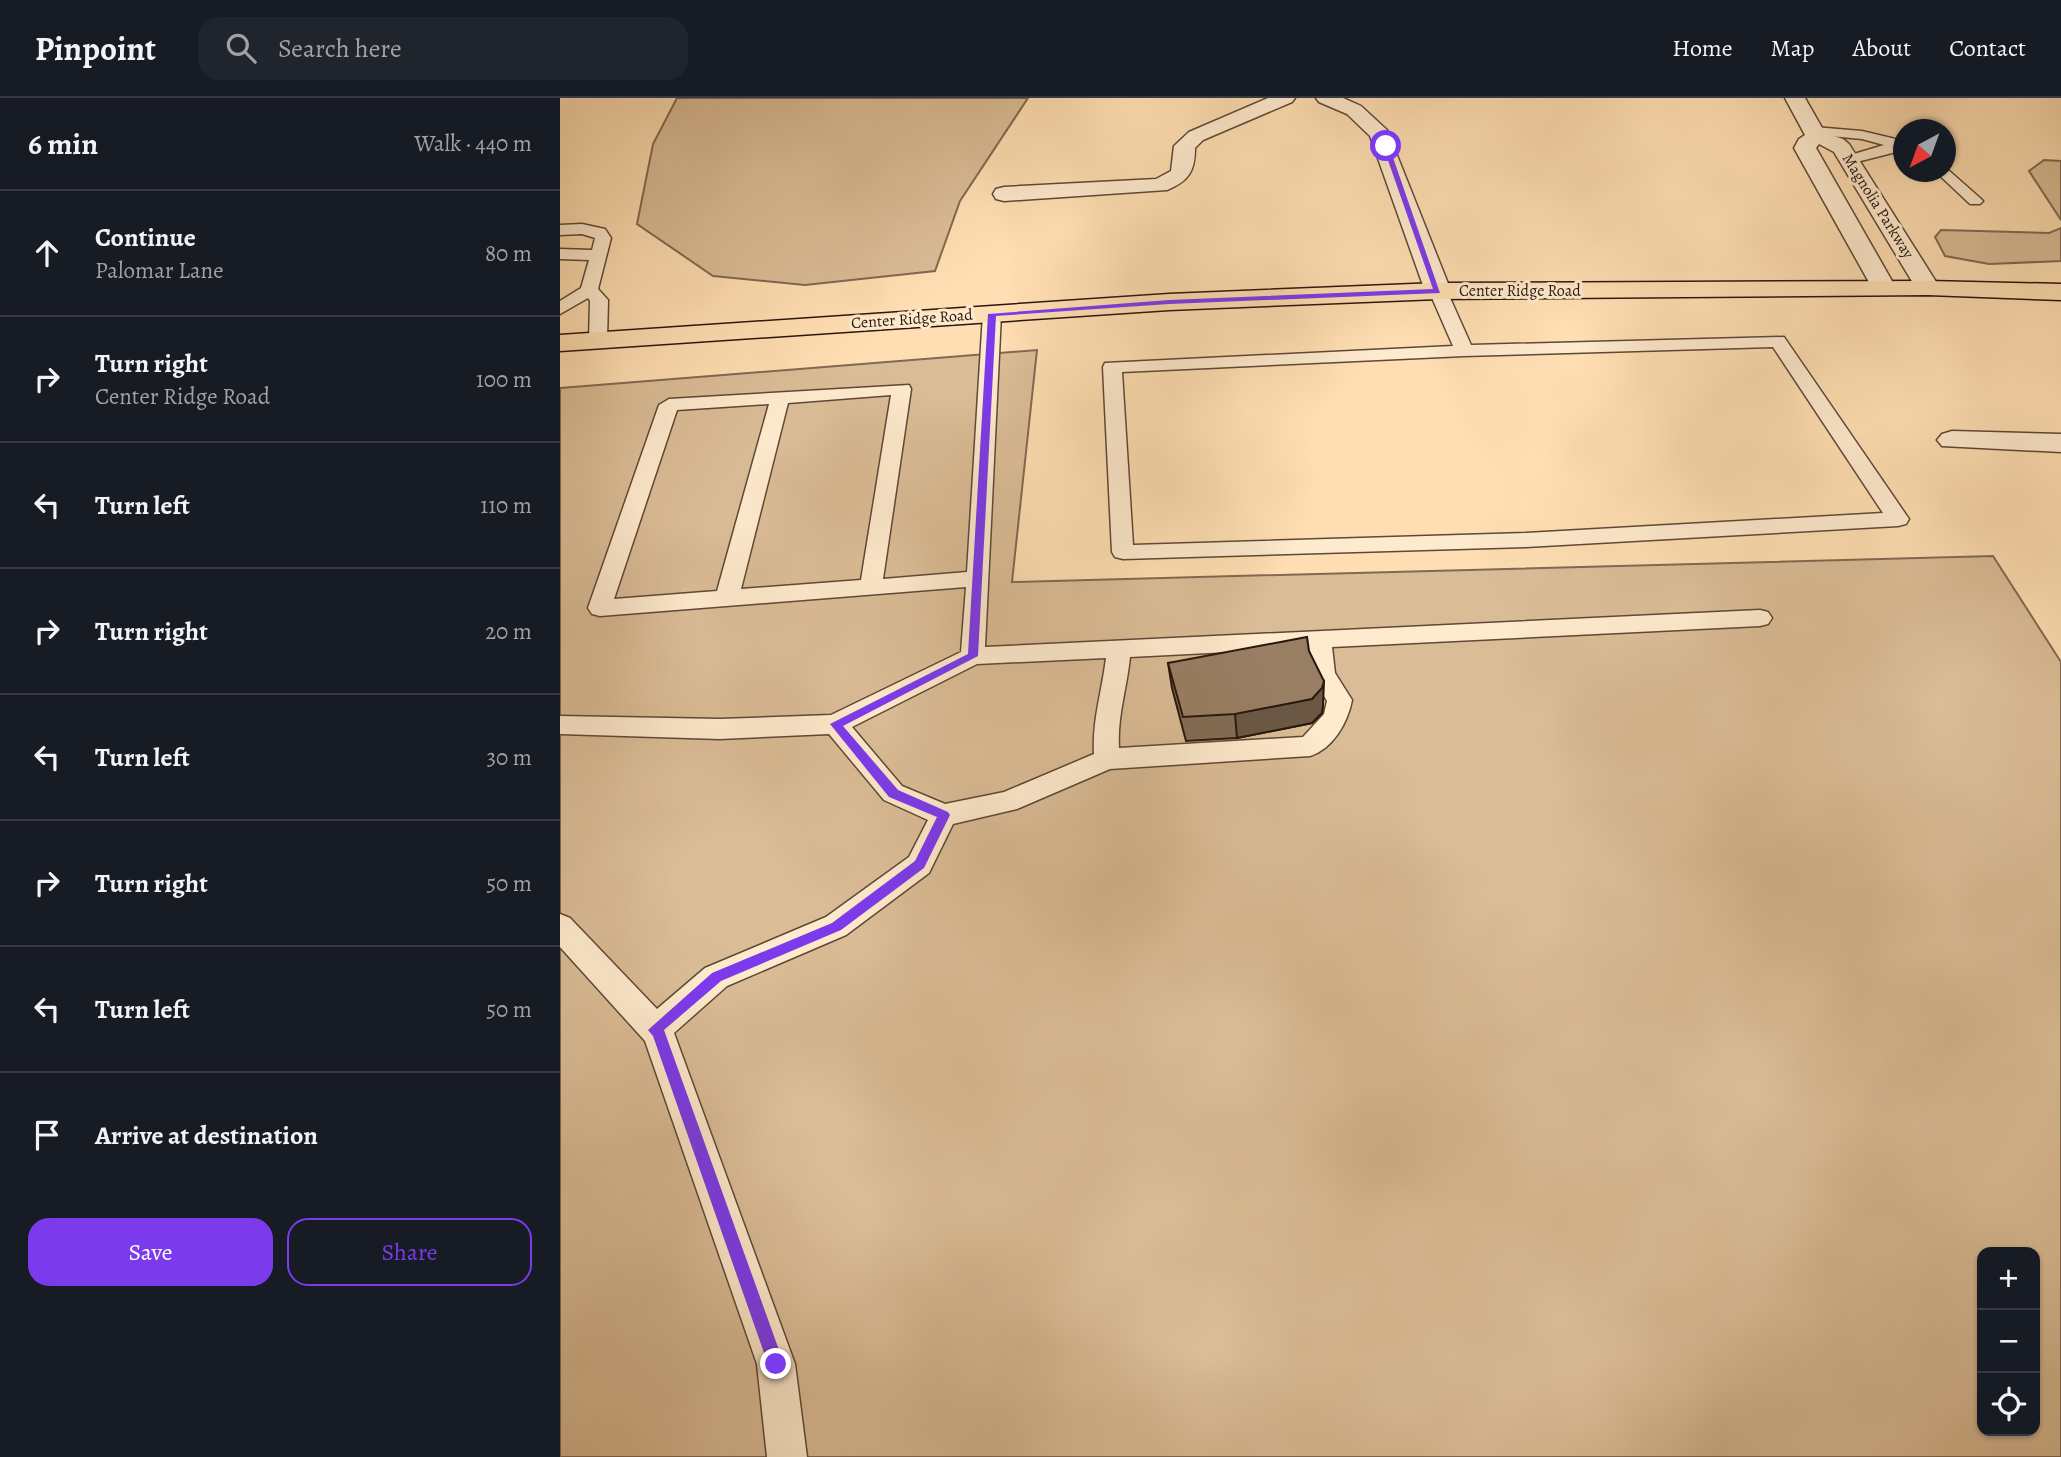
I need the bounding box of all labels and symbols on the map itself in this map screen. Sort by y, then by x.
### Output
north arrow [1893,119,1956,182]
route start [1370,130,1401,161]
street label: Magnolia Parkway [1837,149,1920,263]
street label: Center Ridge Road [1459,280,1581,302]
street label: Center Ridge Road [850,304,974,334]
route end [760,1348,791,1379]

